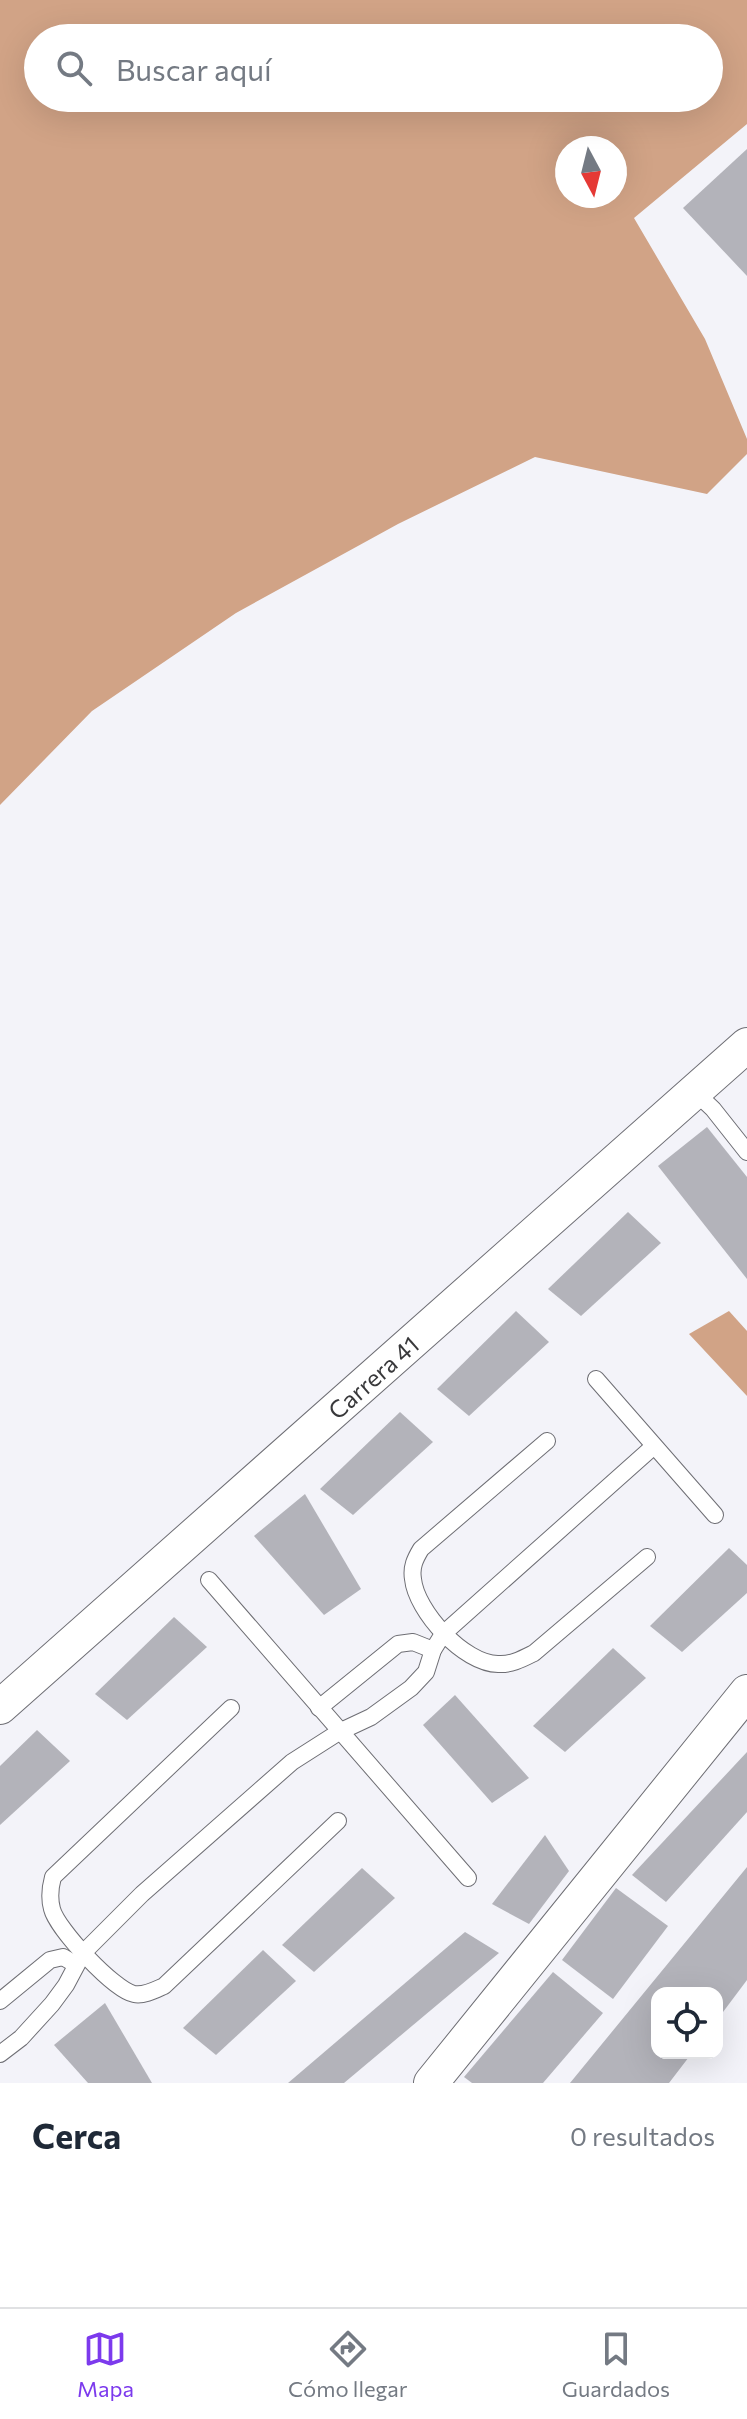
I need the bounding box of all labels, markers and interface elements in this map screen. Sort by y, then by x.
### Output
search box [24,24,723,112]
icon: search [52,46,96,90]
text: Buscar aquí [116,50,272,87]
north arrow [555,136,627,208]
street label: Carrera 41 [322,1329,424,1424]
map controls [651,1987,723,2059]
button: locate [651,1987,723,2059]
text: Cerca [32,2114,121,2156]
text: 0 resultados [570,2120,715,2151]
tab: Mapa [77,2327,134,2402]
tab: Cómo llegar [288,2327,408,2402]
tab: Guardados [562,2327,670,2402]

